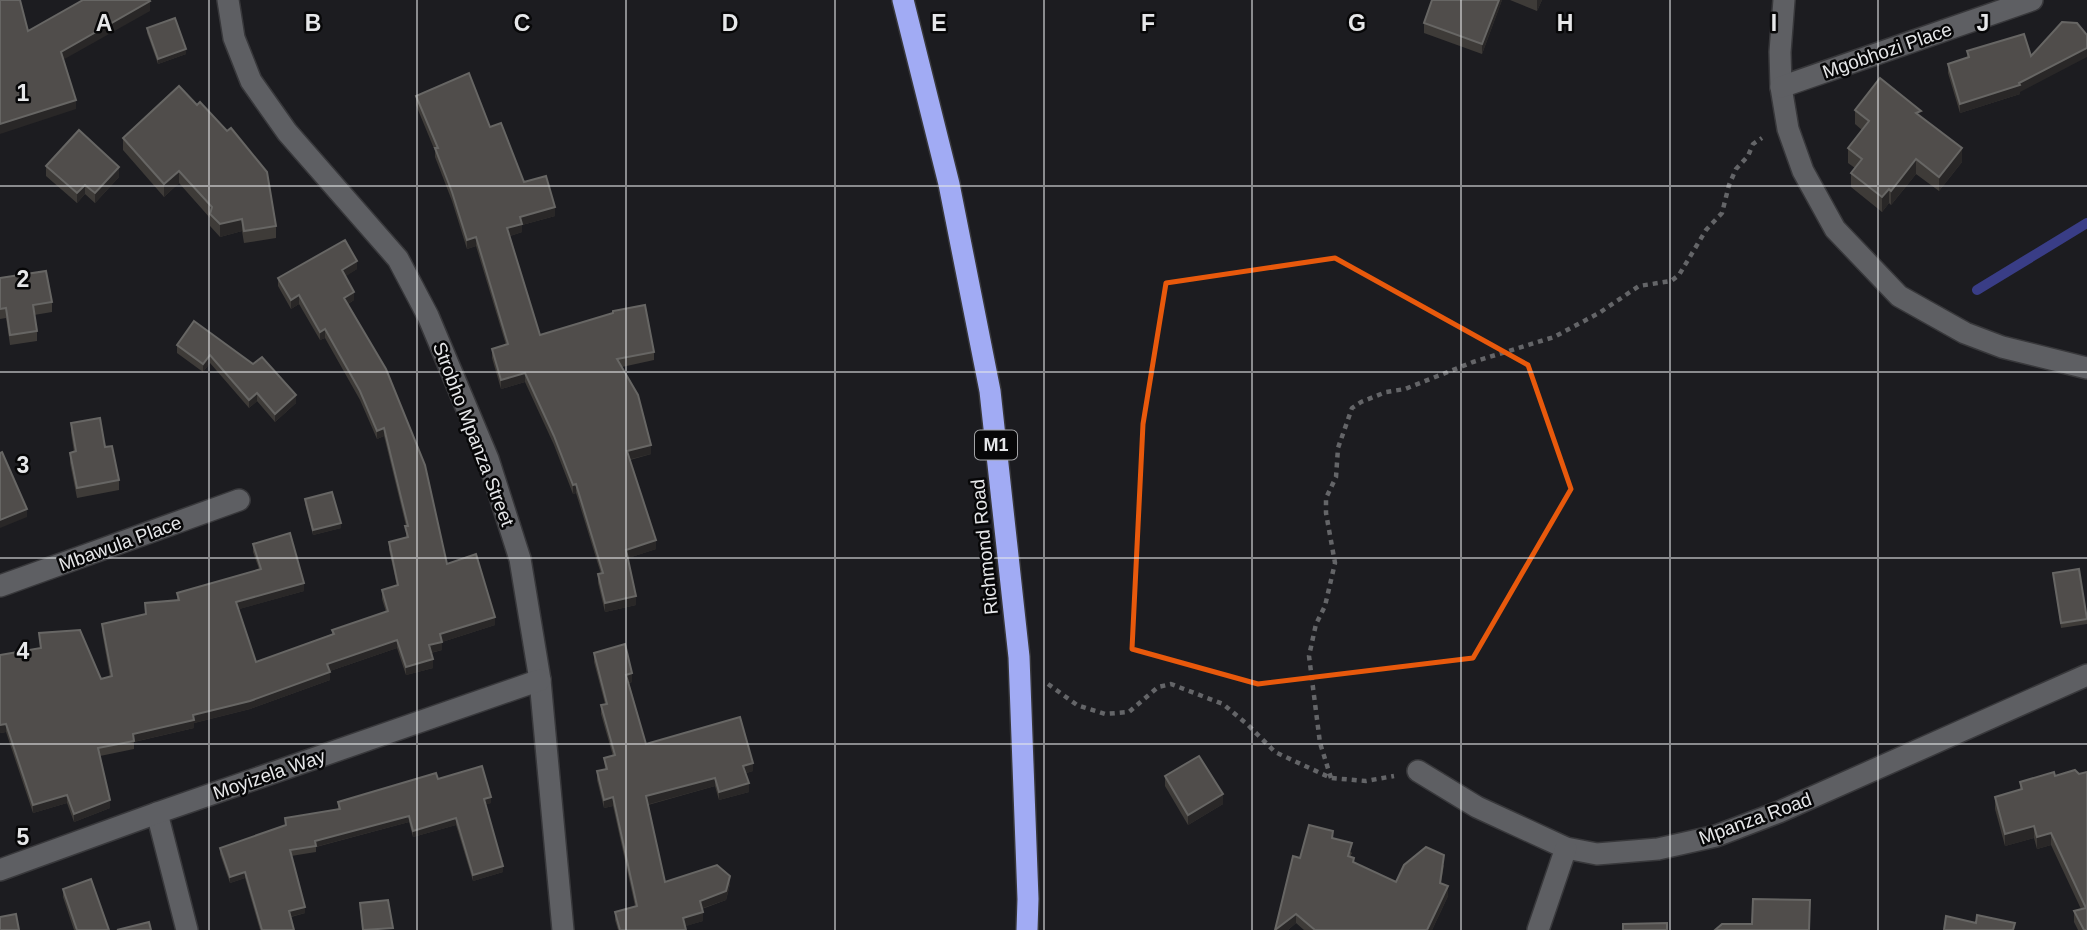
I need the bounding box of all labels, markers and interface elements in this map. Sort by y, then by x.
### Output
text: A [96,10,112,36]
text: B [305,10,321,36]
text: C [514,10,530,36]
text: D [722,10,738,36]
text: E [931,10,947,36]
text: F [1141,10,1155,36]
text: G [1348,10,1366,36]
text: H [1557,10,1573,36]
text: I [1771,10,1777,36]
text: J [1977,10,1989,36]
street label: Mgobhozi Place [1820,19,1954,82]
text: 1 [17,80,30,106]
text: 2 [17,266,29,292]
street label: Strobho Mpanza Street [429,339,519,530]
road number: M1 [975,430,1017,460]
text: 3 [17,452,29,478]
street label: Richmond Road [967,478,1002,616]
street label: Mbawula Place [56,512,184,575]
text: 4 [17,638,30,664]
street label: Moyizela Way [210,745,329,804]
street label: Mpanza Road [1696,788,1814,849]
text: 5 [17,824,30,850]

